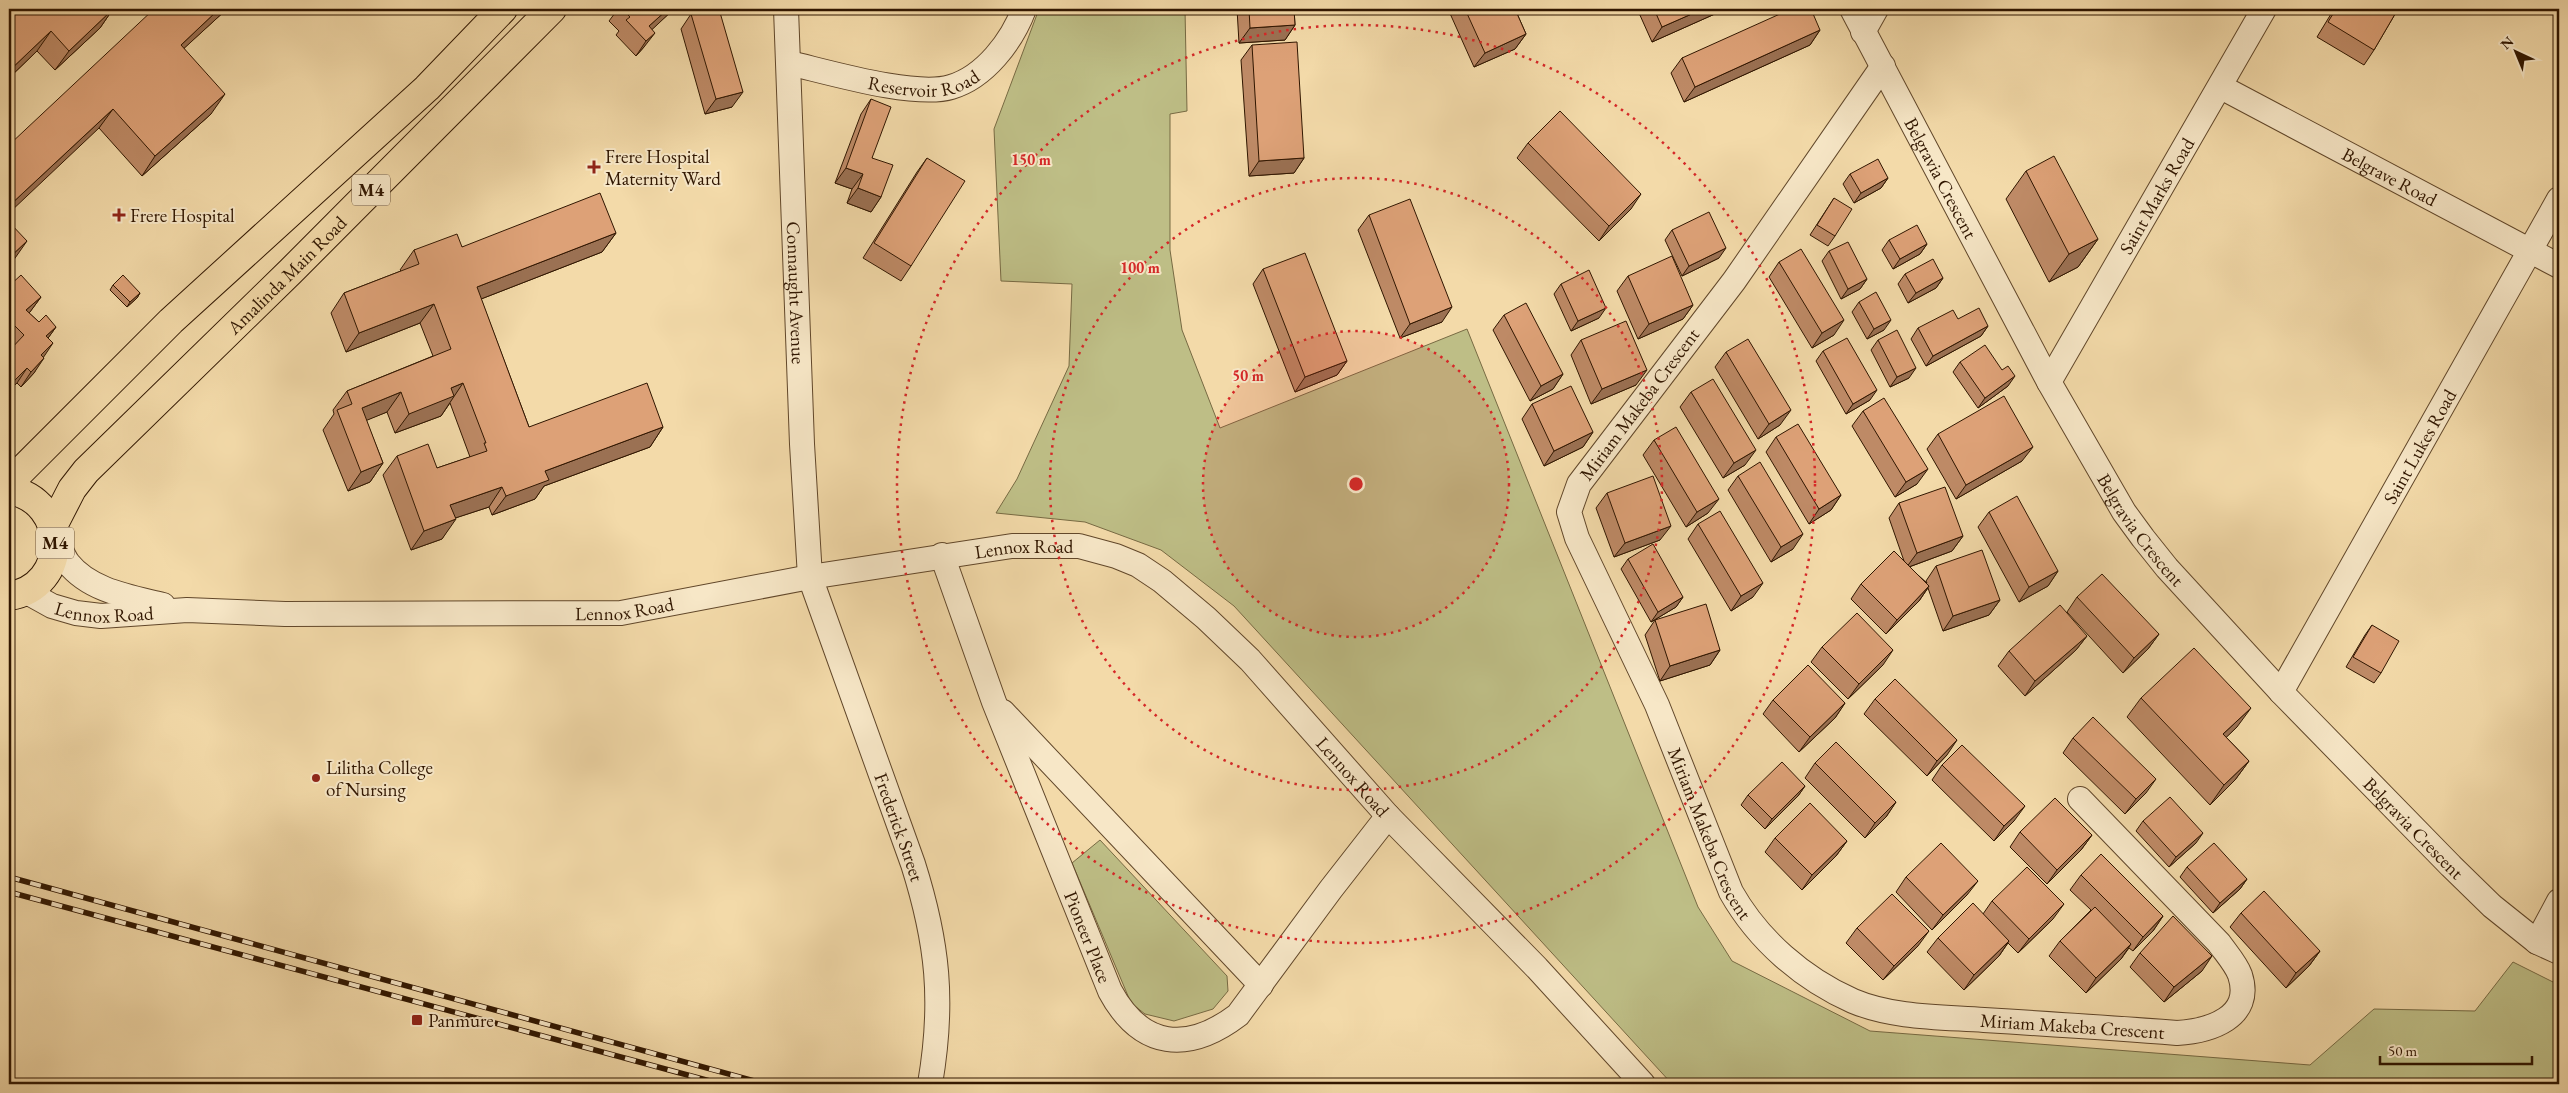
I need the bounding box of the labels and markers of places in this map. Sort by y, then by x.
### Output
place label: Frere Hospital Maternity Ward [605,144,721,191]
marker: Frere Hospital Maternity Ward [587,160,601,174]
place label: Frere Hospital [130,203,235,228]
marker: Frere Hospital [112,208,126,222]
centre of rings [1347,475,1365,493]
place label: Lilitha College of Nursing [326,755,433,802]
marker: Lilitha College of Nursing [310,772,322,784]
place label: Panmure [428,1008,494,1033]
marker: Panmure [410,1013,424,1027]

